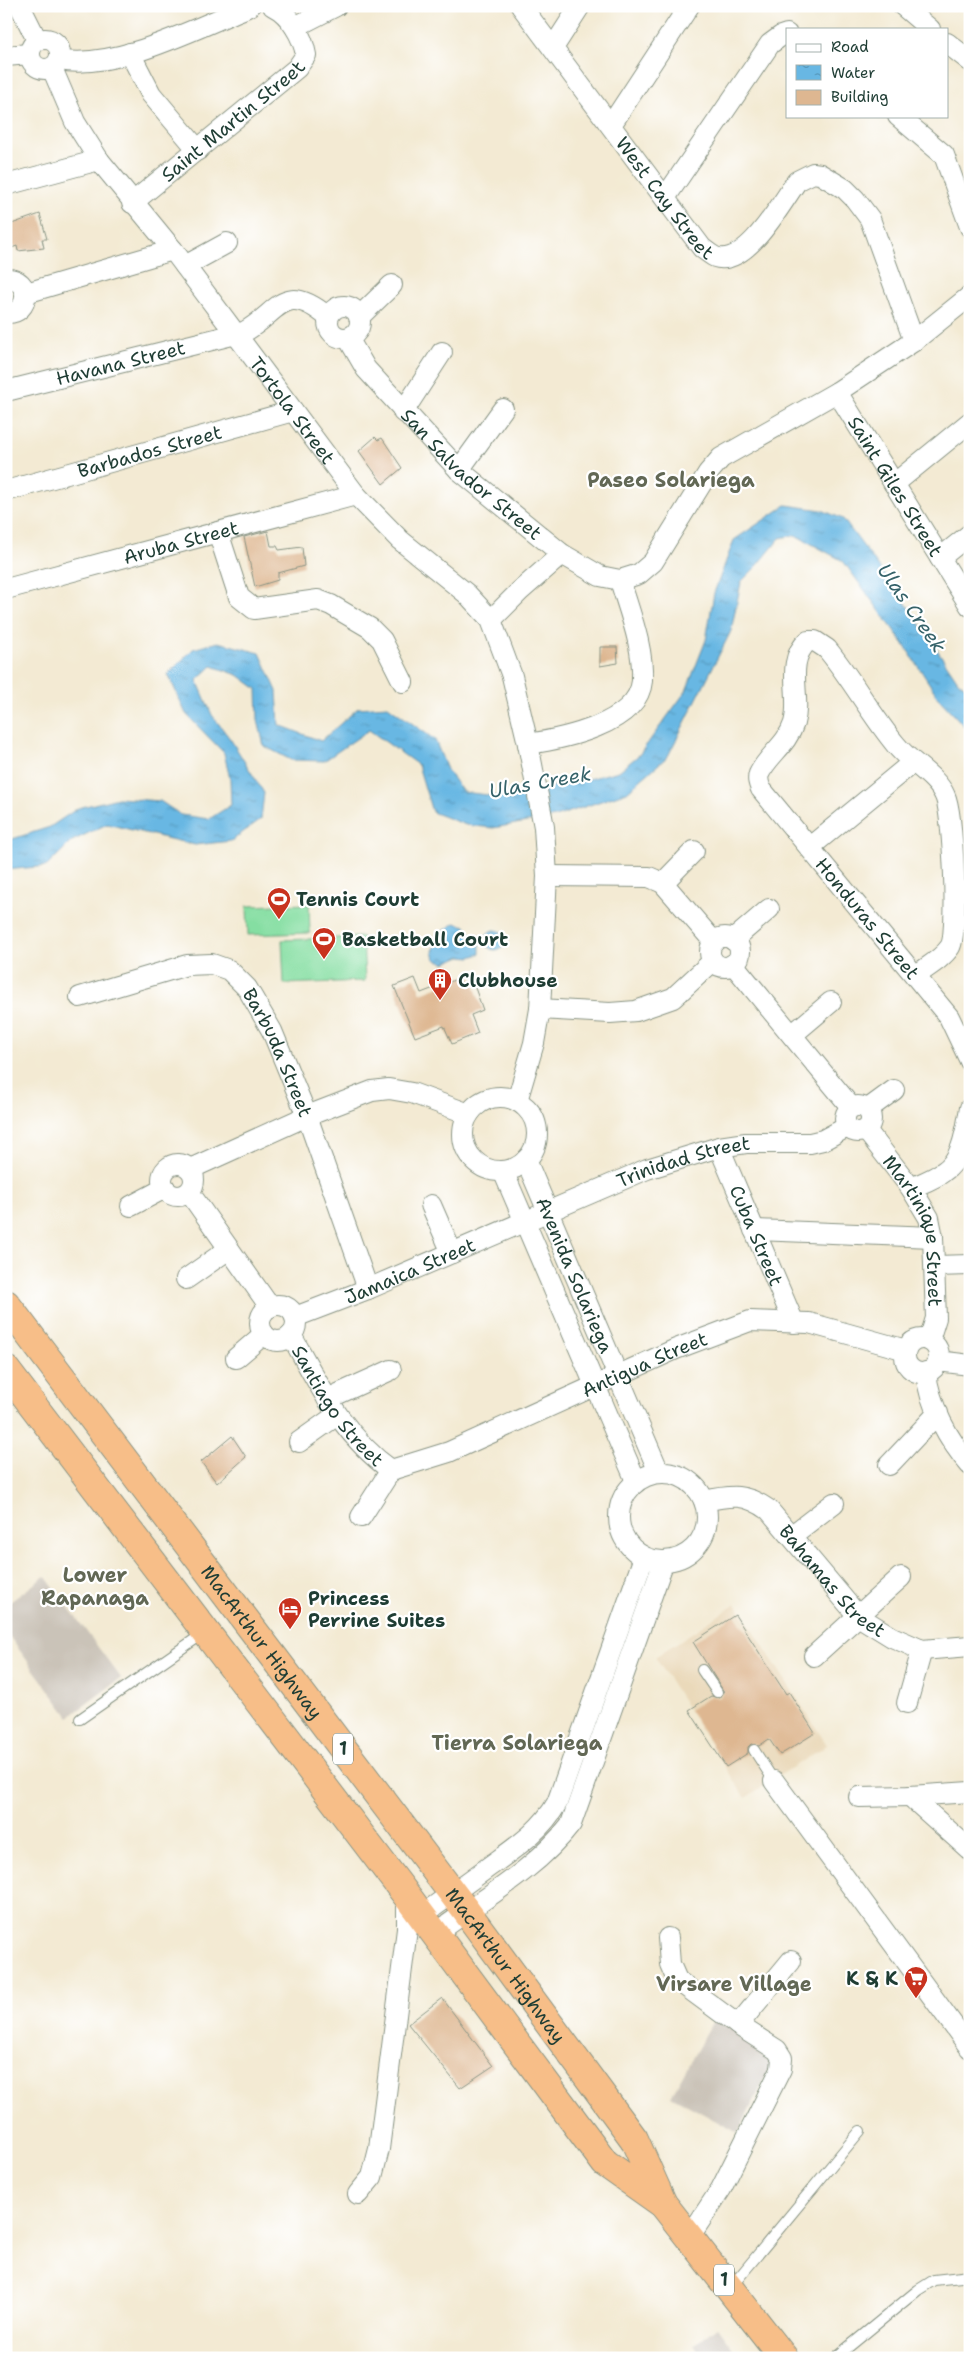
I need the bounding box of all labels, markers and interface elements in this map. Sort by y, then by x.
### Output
legend [786,28,948,118]
text: Road [831,37,869,57]
street label: Saint Martin Street [156,56,311,187]
text: Water [831,63,875,83]
text: Building [831,87,888,107]
street label: West Cay Street [610,132,719,266]
street label: Havana Street [53,335,188,391]
street label: Tortola Street [244,352,341,469]
street label: San Salvador Street [395,403,547,546]
street label: Saint Giles Street [842,412,948,562]
street label: Barbados Street [75,419,225,483]
district label: Paseo Solariega [587,467,755,493]
street label: Aruba Street [121,515,241,570]
water label: Ulas Creek [872,558,953,658]
water label: Ulas Creek [487,760,594,804]
street label: Honduras Street [810,853,925,985]
sports icon: Tennis Court [266,886,292,920]
place label: Tennis Court [296,887,419,912]
sports icon: Basketball Court [311,926,337,960]
place label: Basketball Court [342,927,508,952]
building icon: Clubhouse [427,967,453,1001]
place label: Clubhouse [458,968,558,993]
street label: Barbuda Street [237,984,318,1121]
street label: Trinidad Street [613,1131,752,1194]
street label: Martinique Street [877,1150,948,1307]
street label: Cuba Street [724,1181,789,1290]
street label: Avenida Solariega [530,1193,619,1357]
street label: Jamaica Street [341,1232,479,1310]
street label: Antigua Street [578,1326,711,1403]
street label: Santiago Street [286,1341,389,1472]
street label: Bahamas Street [773,1519,890,1643]
street label: MacArthur Highway [195,1560,328,1724]
district label: Lower Rapanaga [41,1562,149,1611]
place label: Princess Perrine Suites [308,1586,445,1633]
hotel icon: Princess Perrine Suites [277,1596,303,1630]
district label: Tierra Solariega [432,1730,603,1756]
road number: 1 [333,1734,353,1765]
street label: MacArthur Highway [440,1883,571,2048]
supermarket icon: K & K [903,1965,929,1999]
place label: K & K [846,1966,898,1991]
district label: Virsare Village [656,1971,812,1997]
road number: 1 [714,2264,734,2296]

